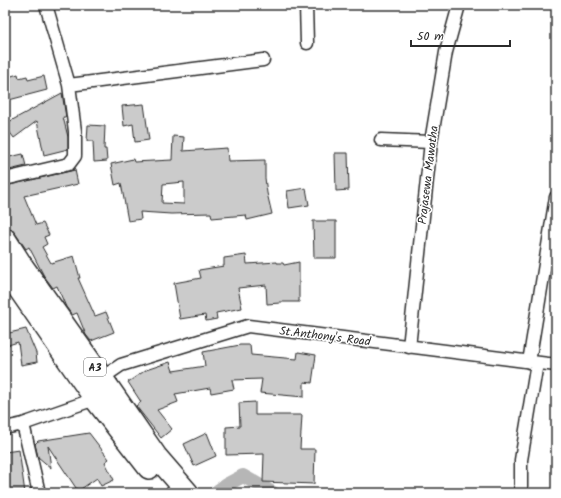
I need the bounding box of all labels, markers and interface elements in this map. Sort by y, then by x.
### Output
scale bar [411,22,510,48]
text: 50 m [417,27,444,46]
street label: Prajasewa Mawatha [413,124,444,226]
street label: St.Anthony's Road [278,321,373,352]
road number: A3 [84,358,106,376]

